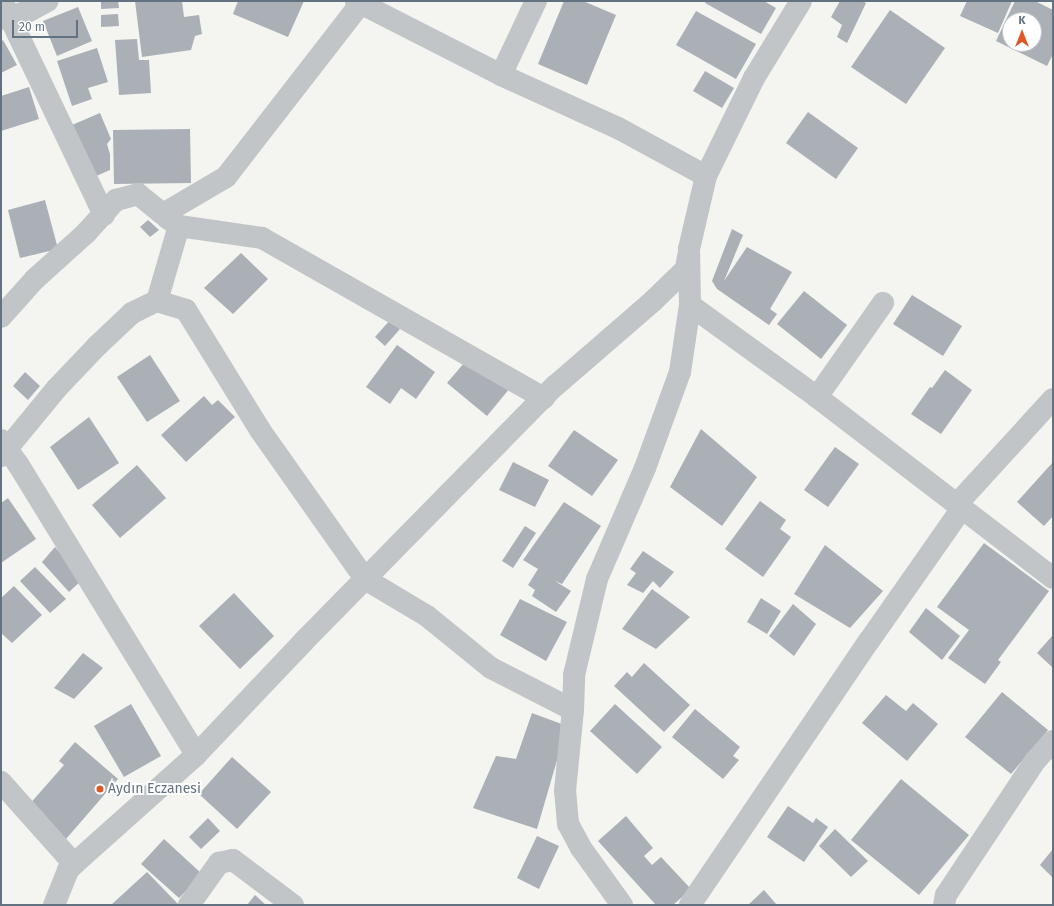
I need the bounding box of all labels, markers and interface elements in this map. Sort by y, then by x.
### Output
scale bar [14,12,80,38]
north arrow [1002,12,1042,52]
text: K [1019,14,1025,27]
text: 20 m [19,20,45,34]
place label: Aydın Eczanesi [108,781,201,797]
marker: Aydın Eczanesi [95,784,105,794]

